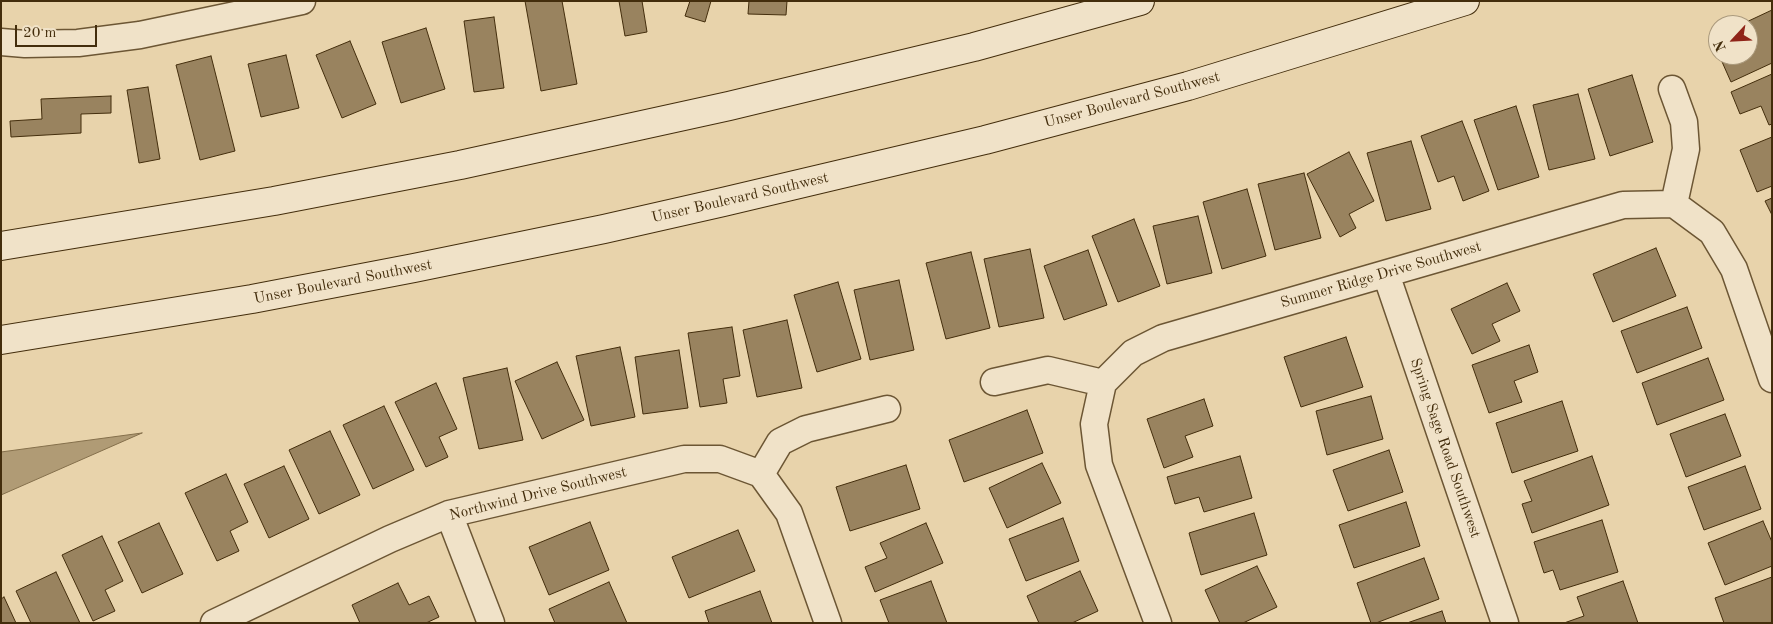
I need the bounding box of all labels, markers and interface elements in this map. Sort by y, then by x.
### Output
scale bar [18,15,100,47]
north arrow [1708,15,1758,65]
text: 20 m [23,26,57,41]
text: N [1712,38,1729,54]
street label: Unser Boulevard Southwest [1042,68,1222,132]
street label: Unser Boulevard Southwest [650,169,830,227]
street label: Summer Ridge Drive Southwest [1278,238,1484,312]
street label: Unser Boulevard Southwest [252,256,434,308]
street label: Spring Sage Road Southwest [1406,356,1484,540]
street label: Northwind Drive Southwest [447,463,629,525]

